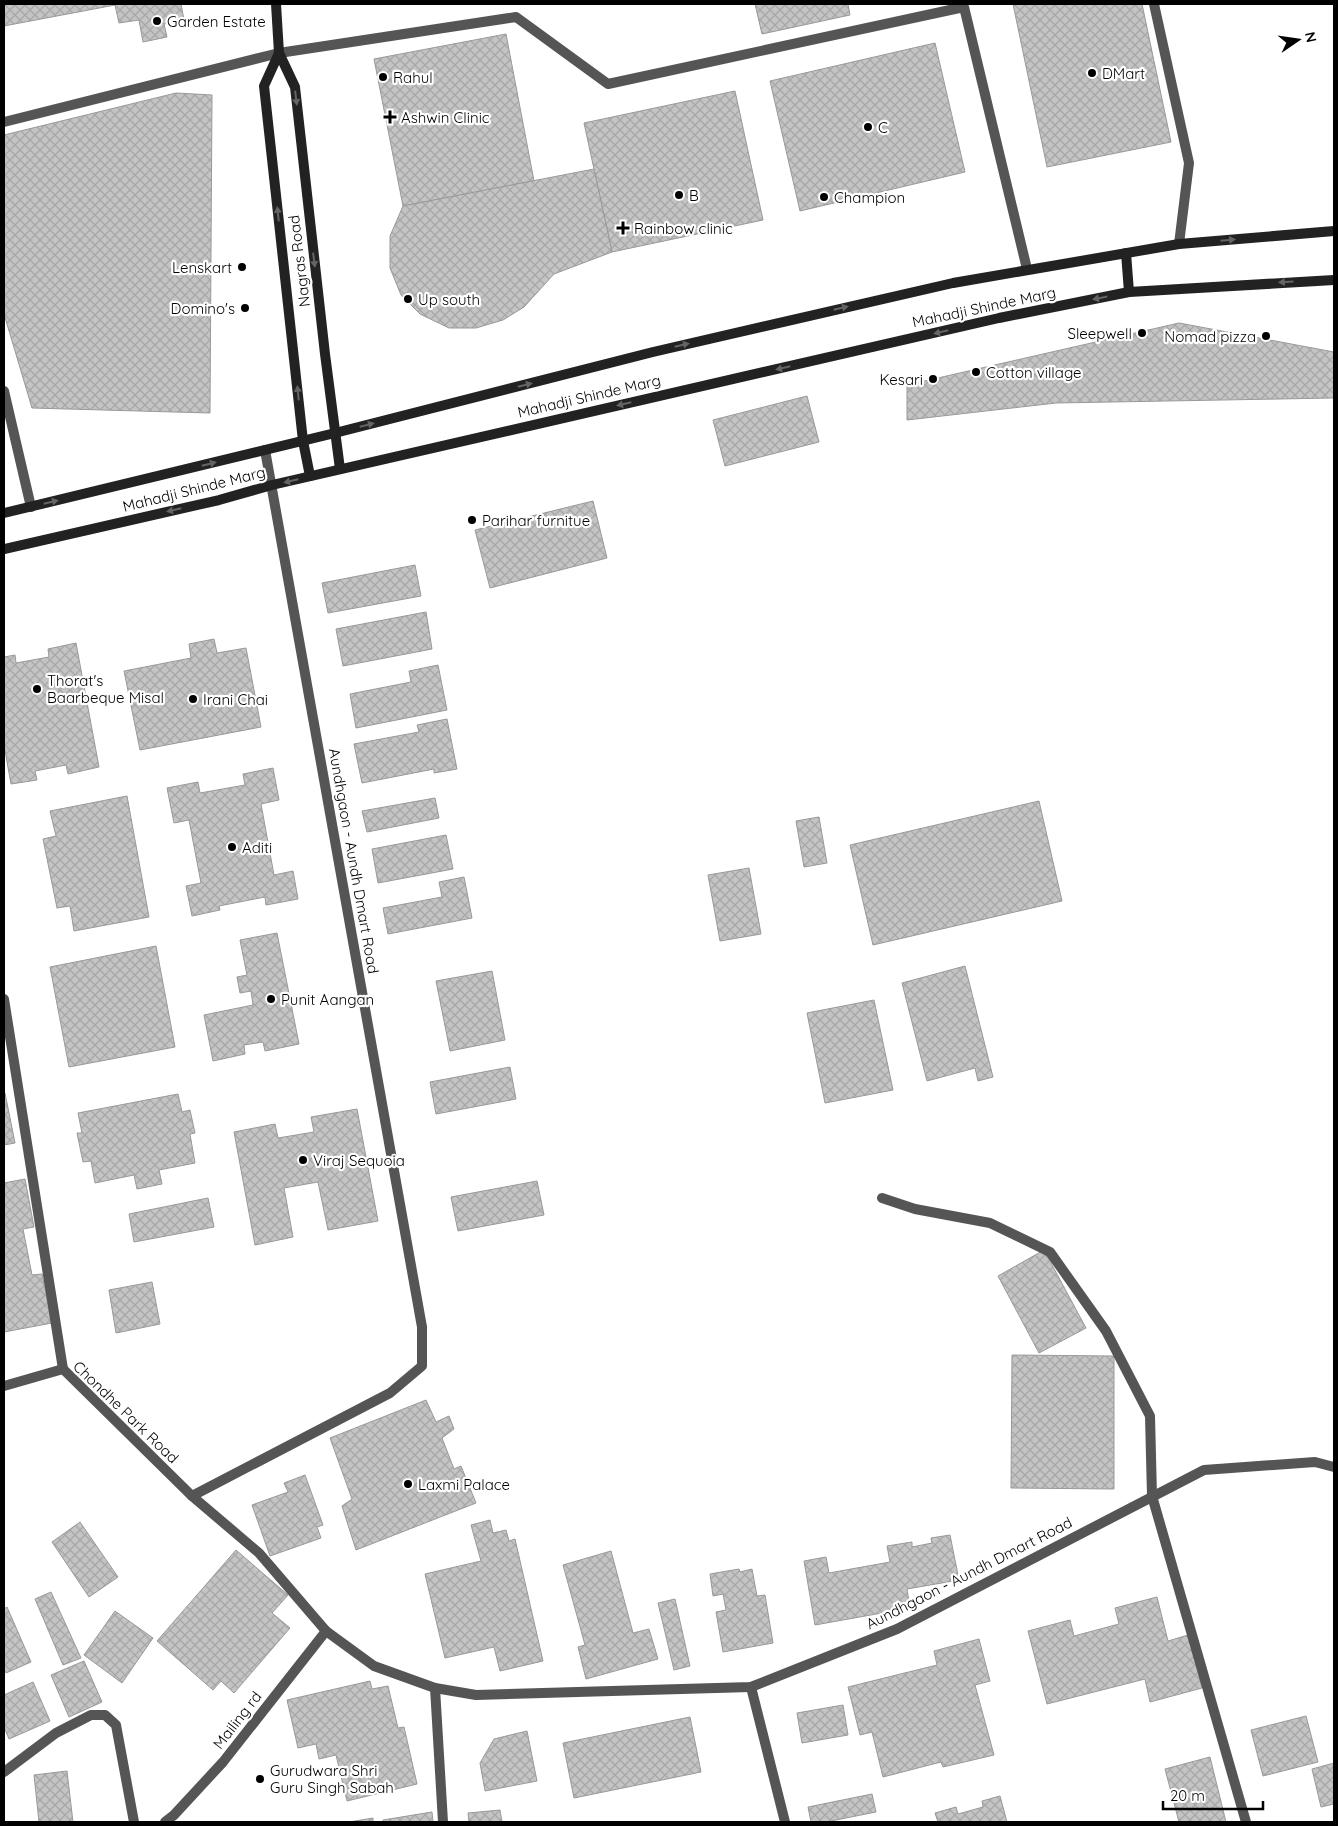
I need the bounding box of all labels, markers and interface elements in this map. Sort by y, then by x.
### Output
place label: Garden Estate [167,12,266,31]
marker: Garden Estate [151,15,163,27]
north arrow [1273,15,1323,65]
text: N [1301,30,1321,44]
place label: DMart [1102,64,1145,83]
marker: DMart [1086,67,1098,79]
place label: Rahul [393,68,433,87]
marker: Rahul [377,71,389,83]
one-way arrow [292,90,300,106]
place label: Ashwin Clinic [401,108,490,127]
marker: Ashwin Clinic [383,110,397,124]
place label: C [878,118,888,137]
marker: C [862,121,874,133]
place label: B [689,186,699,205]
place label: Champion [834,188,905,207]
marker: B [673,189,685,201]
marker: Champion [818,191,830,203]
one-way arrow [274,206,282,222]
street label: Nagras Road [284,214,314,308]
place label: Rainbow clinic [634,219,733,238]
marker: Rainbow clinic [616,221,630,235]
one-way arrow [1220,236,1236,244]
one-way arrow [310,252,318,268]
place label: Lenskart [172,258,232,277]
marker: Lenskart [236,261,248,273]
one-way arrow [1277,279,1293,287]
street label: Mahadji Shinde Marg [910,282,1058,332]
place label: Up south [418,290,480,309]
marker: Up south [402,293,414,305]
one-way arrow [1092,294,1108,302]
place label: Domino's [170,299,235,318]
marker: Domino's [239,302,251,314]
one-way arrow [833,304,848,312]
place label: Sleepwell [1068,324,1132,343]
marker: Sleepwell [1136,327,1148,339]
place label: Nomad pizza [1164,327,1256,346]
one-way arrow [934,328,949,336]
marker: Nomad pizza [1260,330,1272,342]
one-way arrow [675,341,690,349]
place label: Cotton village [986,363,1081,382]
one-way arrow [775,364,790,372]
marker: Cotton village [970,366,982,378]
street label: Mahadji Shinde Marg [516,370,662,422]
place label: Kesari [879,370,923,389]
marker: Kesari [927,373,939,385]
one-way arrow [517,381,532,389]
one-way arrow [294,384,302,400]
one-way arrow [616,400,632,408]
one-way arrow [360,421,375,429]
one-way arrow [202,460,217,468]
street label: Mahadji Shinde Marg [121,462,267,516]
one-way arrow [284,477,299,485]
one-way arrow [44,498,59,506]
one-way arrow [167,506,182,514]
place label: Parihar furnitue [482,511,590,530]
marker: Parihar furnitue [466,514,478,526]
place label: Thorat's Baarbeque Misal [47,671,164,707]
marker: Thorat's Baarbeque Misal [31,683,43,695]
place label: Irani Chai [203,690,268,709]
marker: Irani Chai [187,693,199,705]
street label: Aundhgaon - Aundh Dmart Road [325,747,383,975]
place label: Aditi [242,838,272,857]
marker: Aditi [226,841,238,853]
place label: Punit Aangan [281,990,374,1009]
marker: Punit Aangan [265,993,277,1005]
place label: Viraj Sequoia [313,1151,405,1170]
marker: Viraj Sequoia [297,1154,309,1166]
street label: Chondhe Park Road [69,1357,183,1467]
place label: Laxmi Palace [418,1475,510,1494]
marker: Laxmi Palace [402,1478,414,1490]
street label: Aundhgaon - Aundh Dmart Road [863,1513,1075,1633]
street label: Mailing rd [209,1687,265,1753]
place label: Gurudwara Shri Guru Singh Sabah [270,1761,394,1797]
marker: Gurudwara Shri Guru Singh Sabah [254,1773,266,1785]
scale bar [1163,1778,1263,1810]
text: 20 m [1170,1786,1205,1805]

